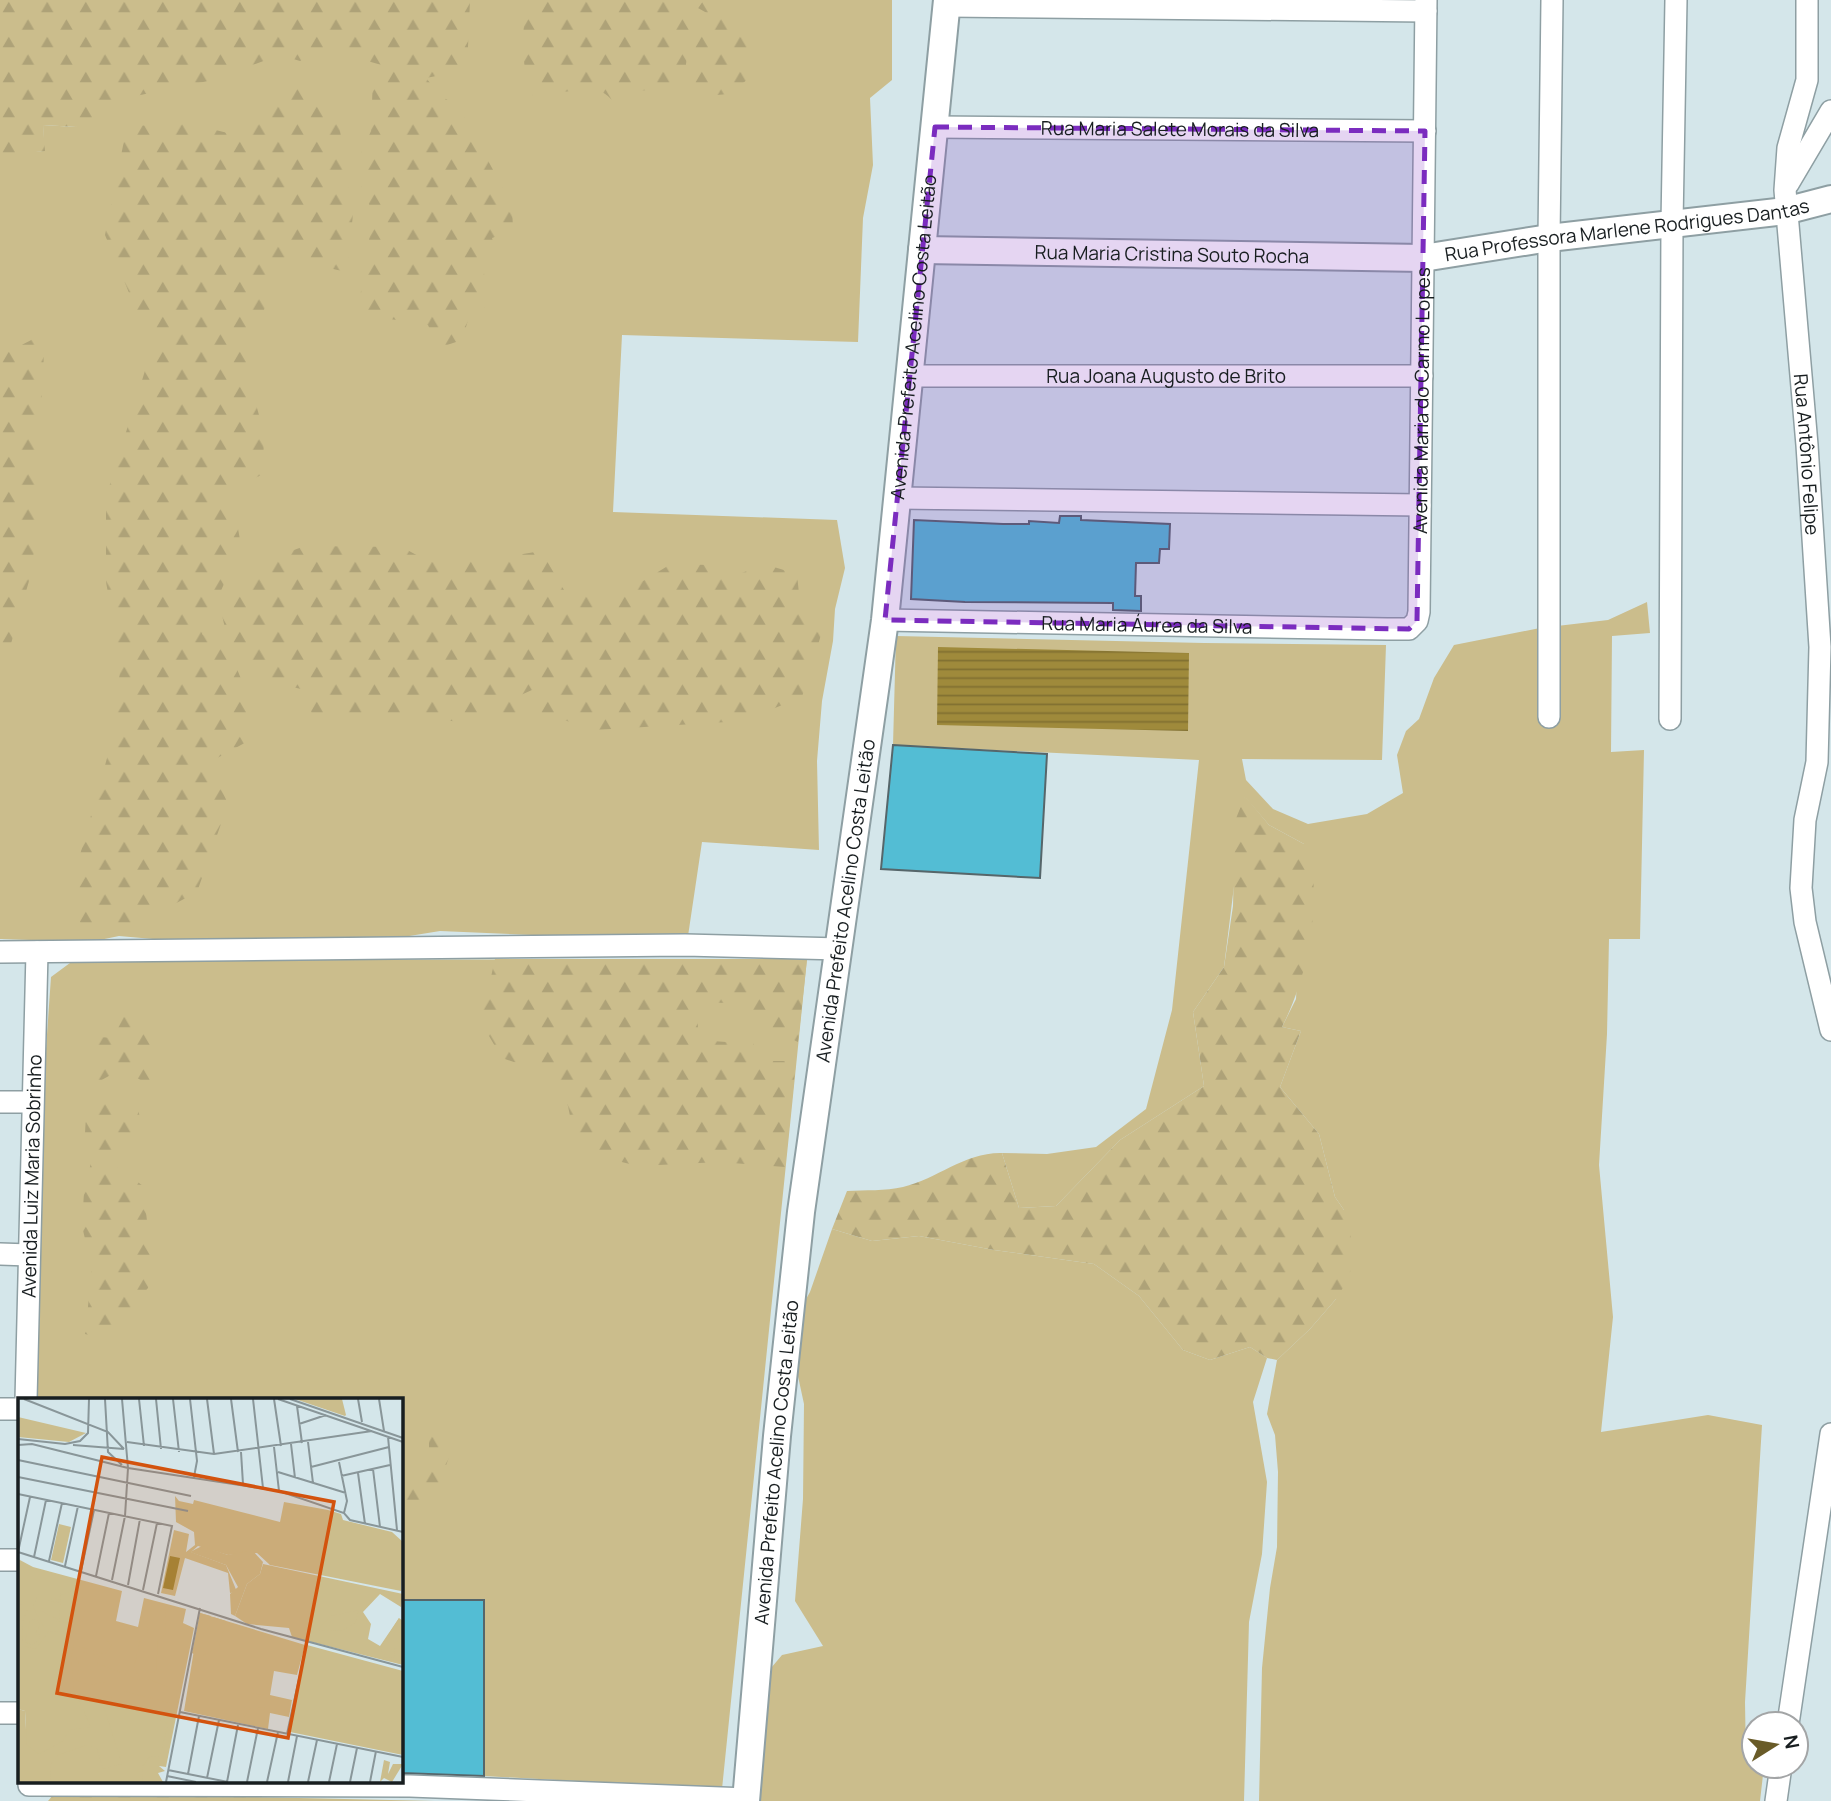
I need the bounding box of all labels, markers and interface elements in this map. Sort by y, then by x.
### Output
street label: Rua Maria Salete Morais da Silva [1041,115,1319,143]
street label: Avenida Prefeito Acelino Costa Leitão [884,173,942,501]
street label: Rua Professora Marlene Rodrigues Dantas [1443,192,1812,267]
street label: Rua Maria Cristina Souto Rocha [1034,239,1310,269]
street label: Avenida Maria do Carmo Lopes [1407,267,1436,534]
street label: Rua Joana Augusto de Brito [1046,363,1286,389]
street label: Rua Antônio Felipe [1788,373,1826,536]
street label: Rua Maria Áurea da Silva [1041,610,1253,640]
street label: Avenida Prefeito Acelino Costa Leitão [809,737,881,1064]
street label: Avenida Luiz Maria Sobrinho [16,1054,47,1298]
street label: Avenida Prefeito Acelino Costa Leitão [748,1299,805,1626]
inset map [18,1398,402,1784]
north arrow [1740,1710,1810,1780]
text: N [1778,1733,1806,1751]

